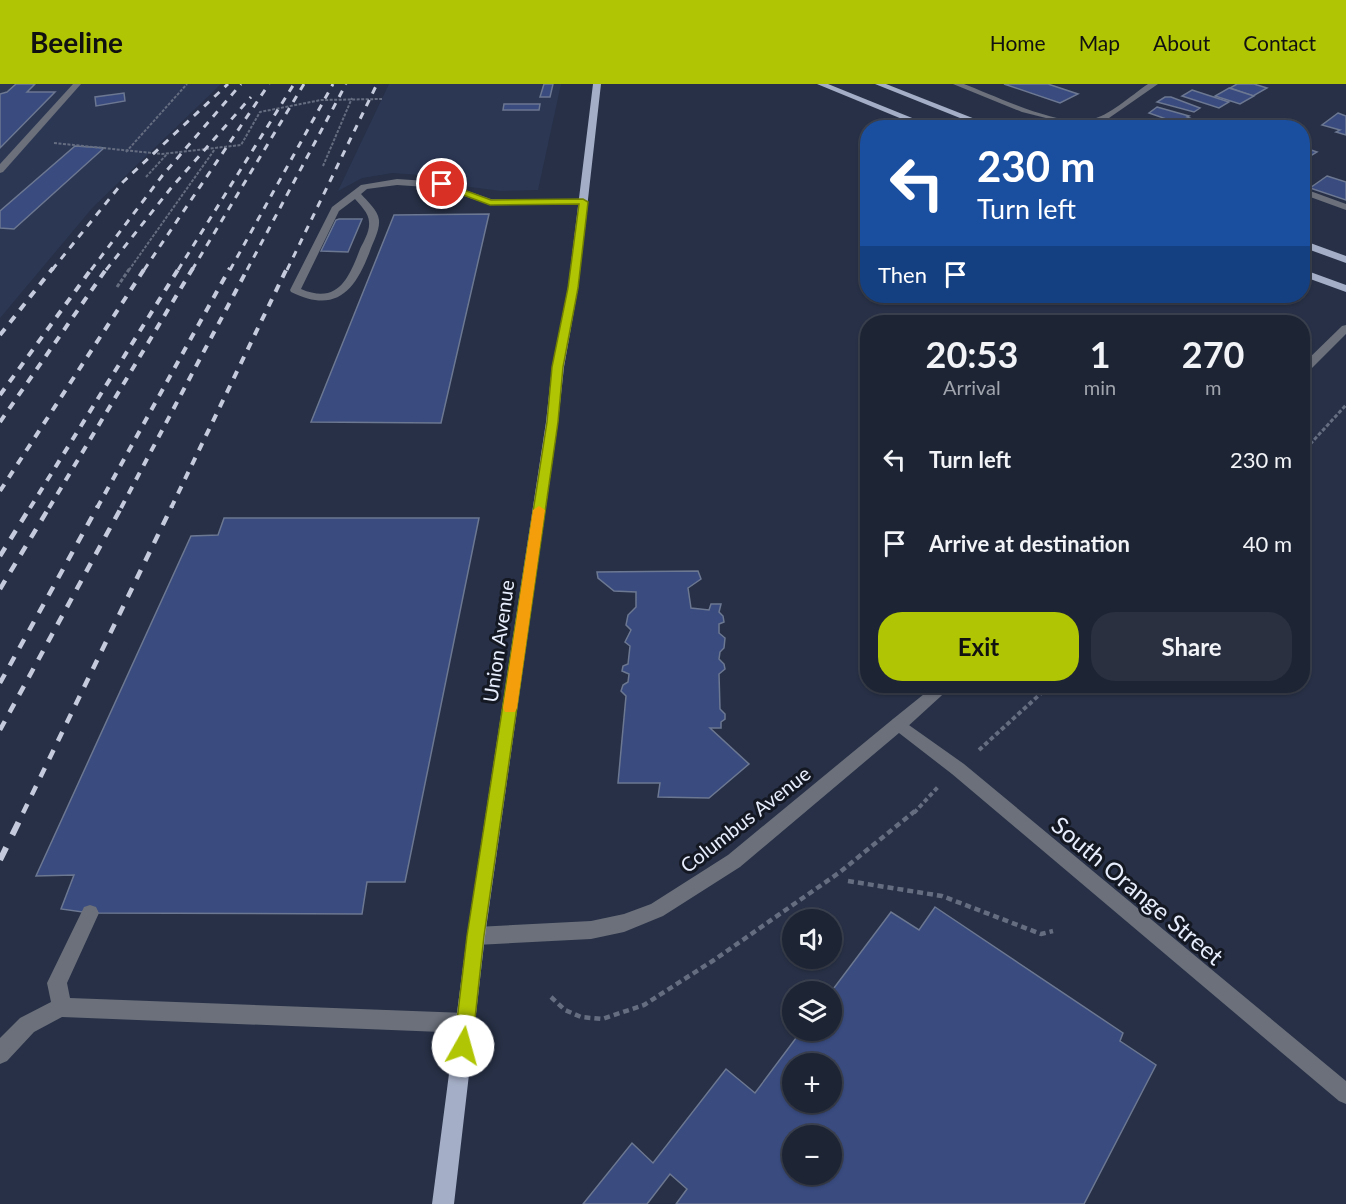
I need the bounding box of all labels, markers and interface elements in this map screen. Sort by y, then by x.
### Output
text: Beeline [30,25,123,59]
text: Home [990,30,1046,55]
text: Map [1079,30,1120,55]
text: About [1153,30,1210,55]
text: Contact [1243,30,1316,55]
text: 230 m [977,141,1095,191]
icon: left [878,144,956,222]
pin [416,158,467,209]
icon: arrive [425,167,458,200]
text: Turn left [977,192,1076,225]
icon: arrive [939,258,972,291]
text: Then [878,261,927,288]
text: 20:53 [926,332,1018,376]
text: 1 [1090,332,1111,376]
text: 270 [1182,332,1244,376]
text: Arrival [943,375,1001,399]
text: min [1084,375,1116,399]
text: m [1205,375,1221,399]
icon: left [878,443,911,476]
text: Turn left [929,446,1011,473]
text: 230 m [1230,446,1292,473]
icon: arrive [878,527,911,560]
text: Arrive at destination [929,530,1130,557]
text: 40 m [1243,530,1292,557]
street label: Union Avenue [478,578,518,704]
button: Exit [878,612,1079,681]
button: Share [1091,612,1292,681]
street label: Columbus Avenue [675,761,815,877]
street label: South Orange Street [1046,810,1230,971]
map controls [782,909,842,1185]
button: sound [782,909,842,969]
button: layers [782,981,842,1041]
position arrow [431,1014,495,1078]
button: + [782,1053,842,1113]
button: − [782,1125,842,1185]

